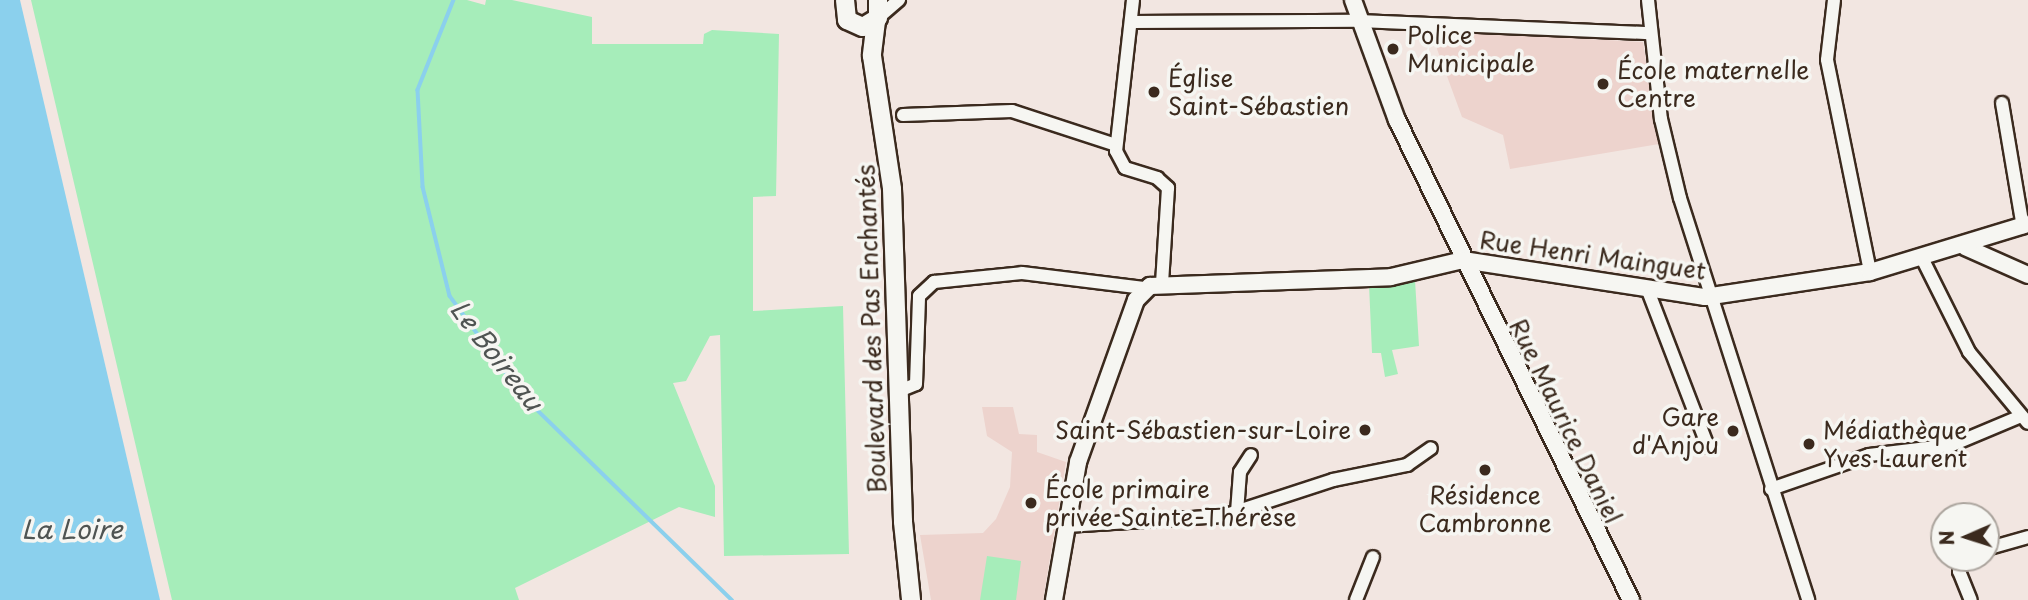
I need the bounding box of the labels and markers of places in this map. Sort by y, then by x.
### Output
place label: Police Municipale [1407,21,1535,77]
marker: Police Municipale [1385,41,1401,57]
place label: École maternelle Centre [1617,56,1810,112]
place label: Église Saint-Sébastien [1168,64,1349,120]
marker: École maternelle Centre [1595,76,1611,92]
marker: Église Saint-Sébastien [1146,84,1162,100]
place label: Gare d'Anjou [1632,403,1719,459]
place label: Saint-Sébastien-sur-Loire [1055,416,1351,444]
place label: Médiathèque Yves Laurent [1823,416,1968,472]
marker: Saint-Sébastien-sur-Loire [1357,422,1373,438]
marker: Gare d'Anjou [1725,423,1741,439]
marker: Médiathèque Yves Laurent [1801,436,1817,452]
marker: Résidence Cambronne [1477,462,1493,478]
place label: École primaire privée Sainte-Thérèse [1045,475,1298,531]
place label: Résidence Cambronne [1418,481,1552,537]
marker: École primaire privée Sainte-Thérèse [1023,495,1039,511]

